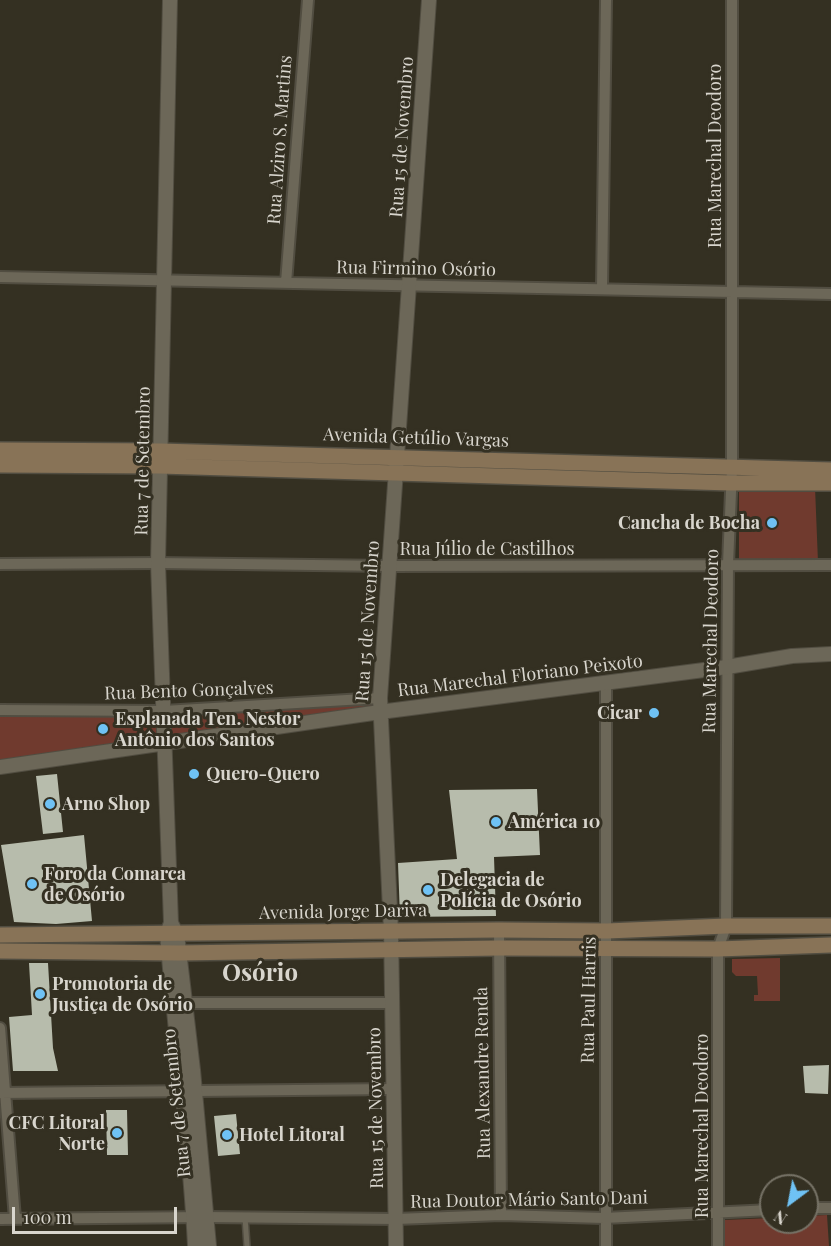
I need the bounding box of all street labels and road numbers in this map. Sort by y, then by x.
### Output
street label: Rua Alziro S. Martins [263,55,297,225]
street label: Rua 15 de Novembro [386,56,418,218]
street label: Rua Marechal Deodoro [704,64,726,248]
street label: Rua Firmino Osório [336,257,496,281]
street label: Rua 7 de Setembro [131,386,155,536]
street label: Avenida Getúlio Vargas [323,424,509,452]
street label: Rua Júlio de Castilhos [399,538,575,560]
street label: Rua 15 de Novembro [352,540,384,702]
street label: Rua Marechal Deodoro [699,549,723,733]
street label: Rua Marechal Floriano Peixoto [396,650,644,702]
street label: Rua Bento Gonçalves [104,677,274,705]
street label: Avenida Jorge Dariva [259,900,427,924]
street label: Rua Paul Harris [577,936,601,1064]
street label: Rua Alexandre Renda [471,987,495,1159]
street label: Rua 15 de Novembro [364,1027,388,1189]
street label: Rua 7 de Setembro [158,1028,196,1178]
street label: Rua Marechal Deodoro [691,1034,713,1218]
street label: Rua Doutor Mário Santo Dani [410,1187,648,1213]

